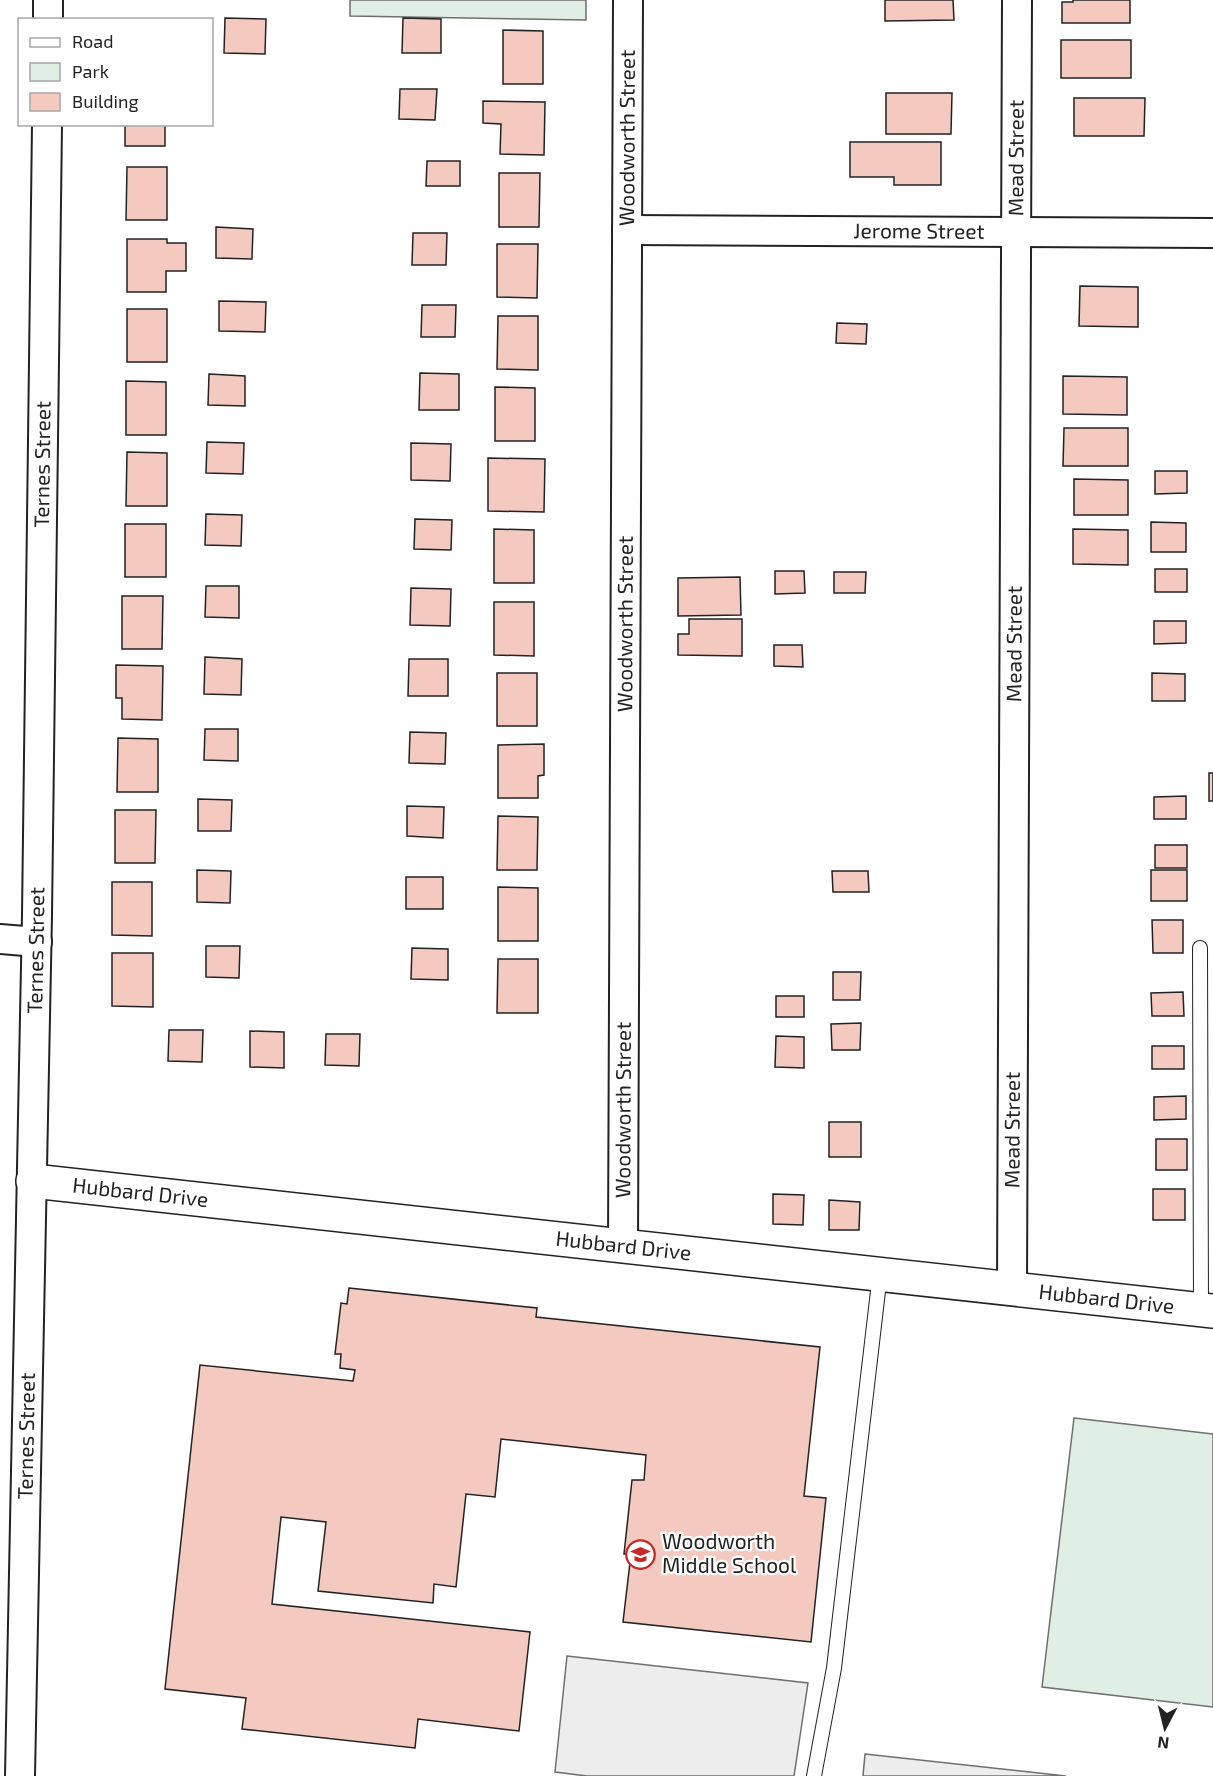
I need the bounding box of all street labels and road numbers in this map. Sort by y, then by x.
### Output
street label: Woodworth Street [613,50,639,226]
street label: Mead Street [1002,100,1028,216]
street label: Jerome Street [853,217,985,243]
street label: Ternes Street [28,401,54,528]
street label: Woodworth Street [611,536,637,712]
street label: Mead Street [1000,586,1026,702]
street label: Ternes Street [21,887,48,1014]
street label: Woodworth Street [609,1022,635,1198]
street label: Mead Street [998,1072,1024,1188]
street label: Hubbard Drive [71,1171,210,1211]
street label: Hubbard Drive [554,1225,693,1264]
street label: Hubbard Drive [1038,1278,1176,1318]
street label: Ternes Street [11,1372,39,1500]

